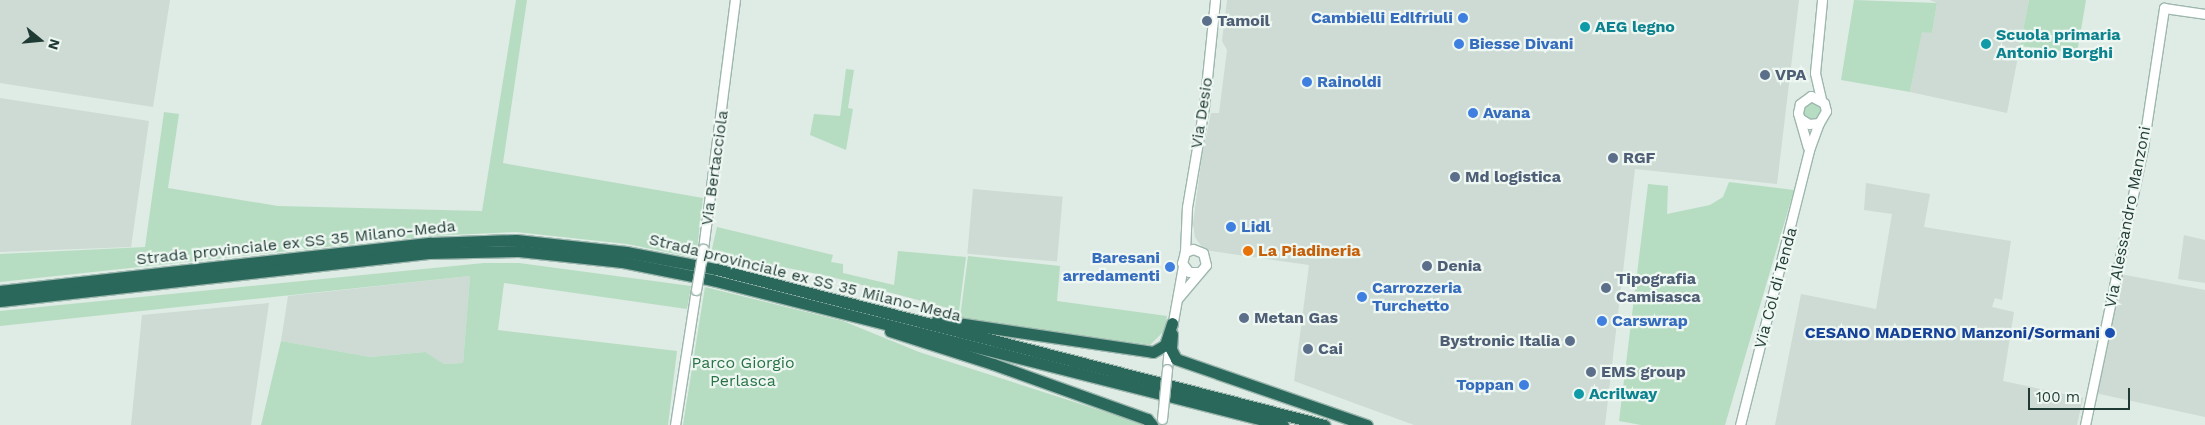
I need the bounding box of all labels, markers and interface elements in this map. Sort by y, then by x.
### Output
place label: Cambielli Edlfriuli [1311,8,1453,28]
place label: Tamoil [1217,11,1270,31]
marker: Cambielli Edlfriuli [1457,12,1469,24]
north arrow [15,15,65,65]
marker: Tamoil [1201,15,1213,27]
place label: AEG legno [1595,17,1675,37]
marker: AEG legno [1579,21,1591,33]
place label: Scuola primaria Antonio Borghi [1996,25,2121,63]
place label: Biesse Divani [1469,34,1573,54]
text: N [45,37,64,52]
marker: Biesse Divani [1453,38,1465,50]
marker: Scuola primaria Antonio Borghi [1980,38,1992,50]
place label: VPA [1775,65,1806,85]
marker: VPA [1759,69,1771,81]
place label: Rainoldi [1317,72,1381,92]
street label: Via Desio [1187,76,1217,150]
marker: Rainoldi [1301,76,1313,88]
place label: Avana [1483,103,1530,123]
marker: Avana [1467,107,1479,119]
street label: Via Bertacciola [697,109,733,227]
street label: Via Alessandro Manzoni [2101,124,2155,310]
place label: RGF [1623,148,1655,168]
marker: RGF [1607,152,1619,164]
place label: Md logistica [1465,167,1561,187]
marker: Md logistica [1449,171,1461,183]
street label: Strada provinciale ex SS 35 Milano-Meda [135,217,457,269]
place label: Lidl [1241,217,1271,237]
marker: Lidl [1225,221,1237,233]
street label: Via Col di Tenda [1750,225,1802,351]
street label: Strada provinciale ex SS 35 Milano-Meda [647,230,963,326]
place label: La Piadineria [1258,241,1361,261]
marker: La Piadineria [1242,245,1254,257]
place label: Baresani arredamenti [1063,248,1160,286]
place label: Denia [1437,256,1482,276]
marker: Denia [1421,260,1433,272]
marker: Baresani arredamenti [1164,261,1176,273]
place label: Tipografia Camisasca [1616,269,1700,307]
place label: Carrozzeria Turchetto [1372,278,1462,316]
marker: Tipografia Camisasca [1600,282,1612,294]
marker: Carrozzeria Turchetto [1356,291,1368,303]
place label: Metan Gas [1254,308,1338,328]
place label: Carswrap [1612,311,1688,331]
marker: Metan Gas [1238,312,1250,324]
marker: Carswrap [1596,315,1608,327]
place label: CESANO MADERNO Manzoni/Sormani [1805,323,2100,343]
marker: CESANO MADERNO Manzoni/Sormani [2104,327,2116,339]
place label: Bystronic Italia [1439,331,1560,351]
marker: Bystronic Italia [1564,335,1576,347]
place label: Cai [1318,339,1343,359]
marker: Cai [1302,343,1314,355]
park label: Parco Giorgio Perlasca [691,353,795,391]
place label: EMS group [1601,362,1686,382]
marker: EMS group [1585,366,1597,378]
place label: Toppan [1456,375,1514,395]
scale bar [2030,378,2132,410]
marker: Toppan [1518,379,1530,391]
place label: Acrilway [1589,384,1657,404]
marker: Acrilway [1573,388,1585,400]
text: 100 m [2036,388,2080,406]

